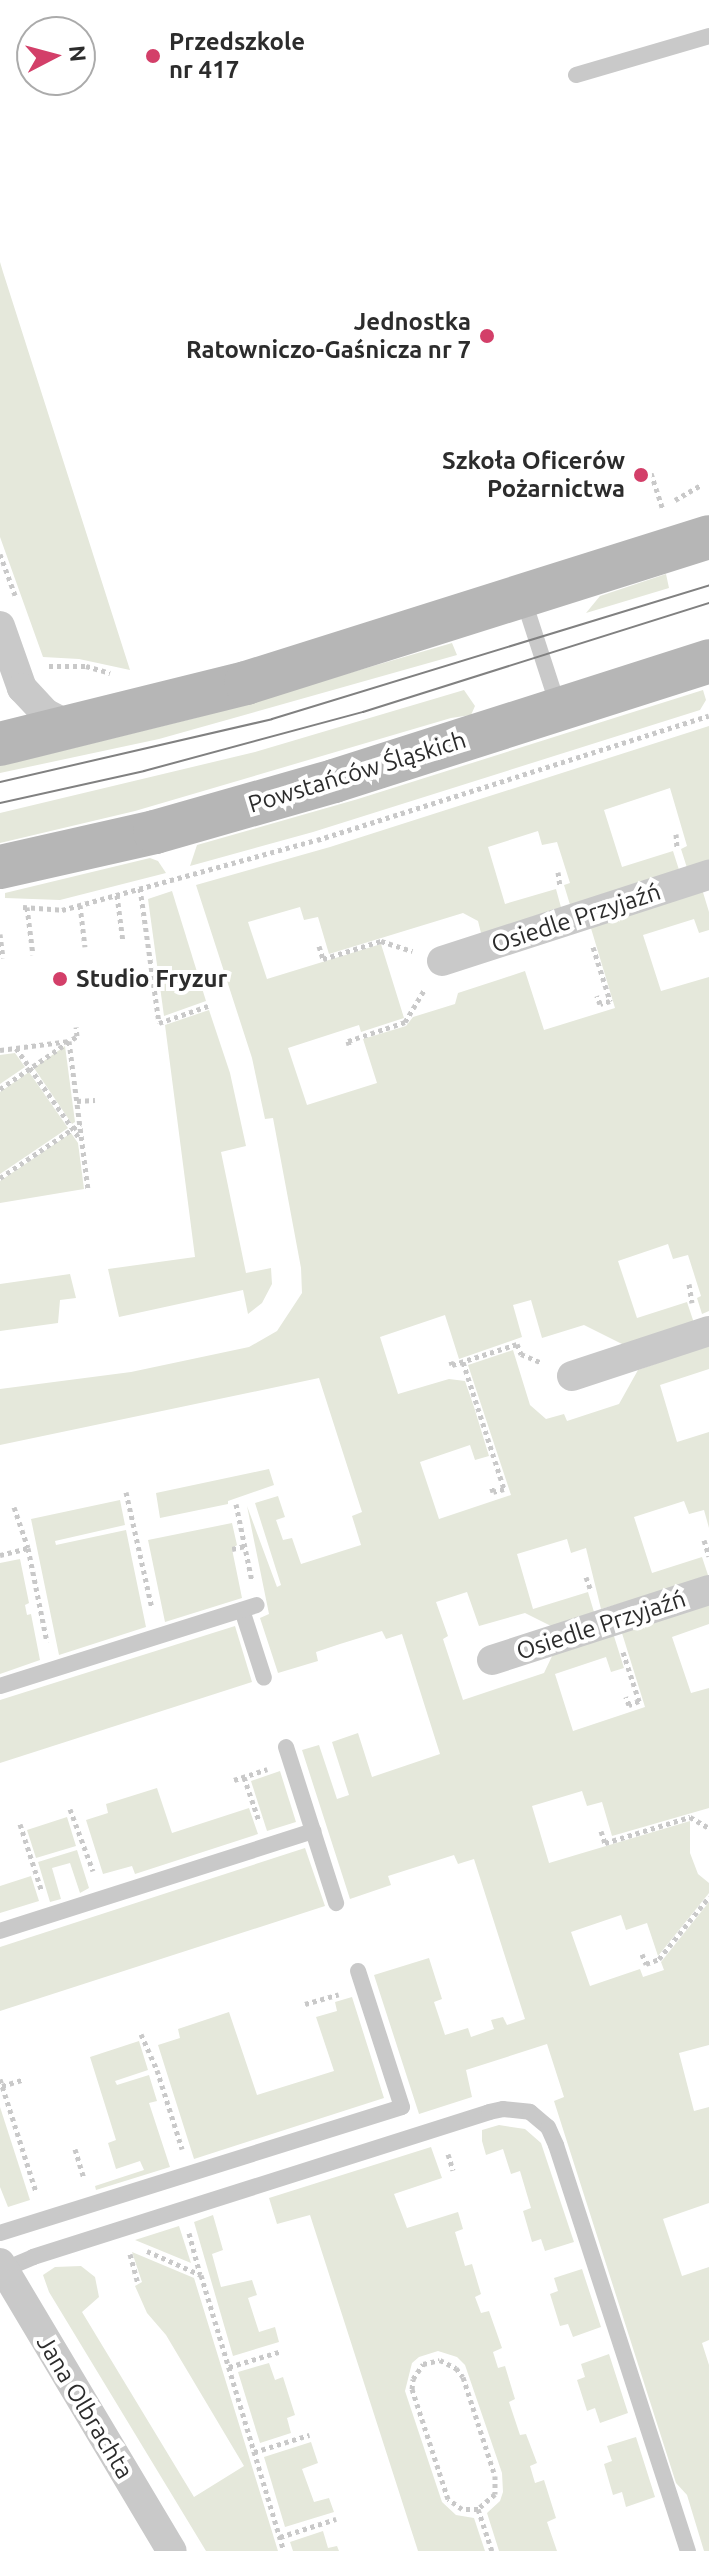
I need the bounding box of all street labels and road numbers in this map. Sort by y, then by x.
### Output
street label: Powstańców Śląskich [245,725,469,819]
street label: Osiedle Przyjaźń [488,877,664,959]
street label: Osiedle Przyjaźń [513,1584,689,1666]
street label: Jana Olbrachta [31,2330,139,2484]

